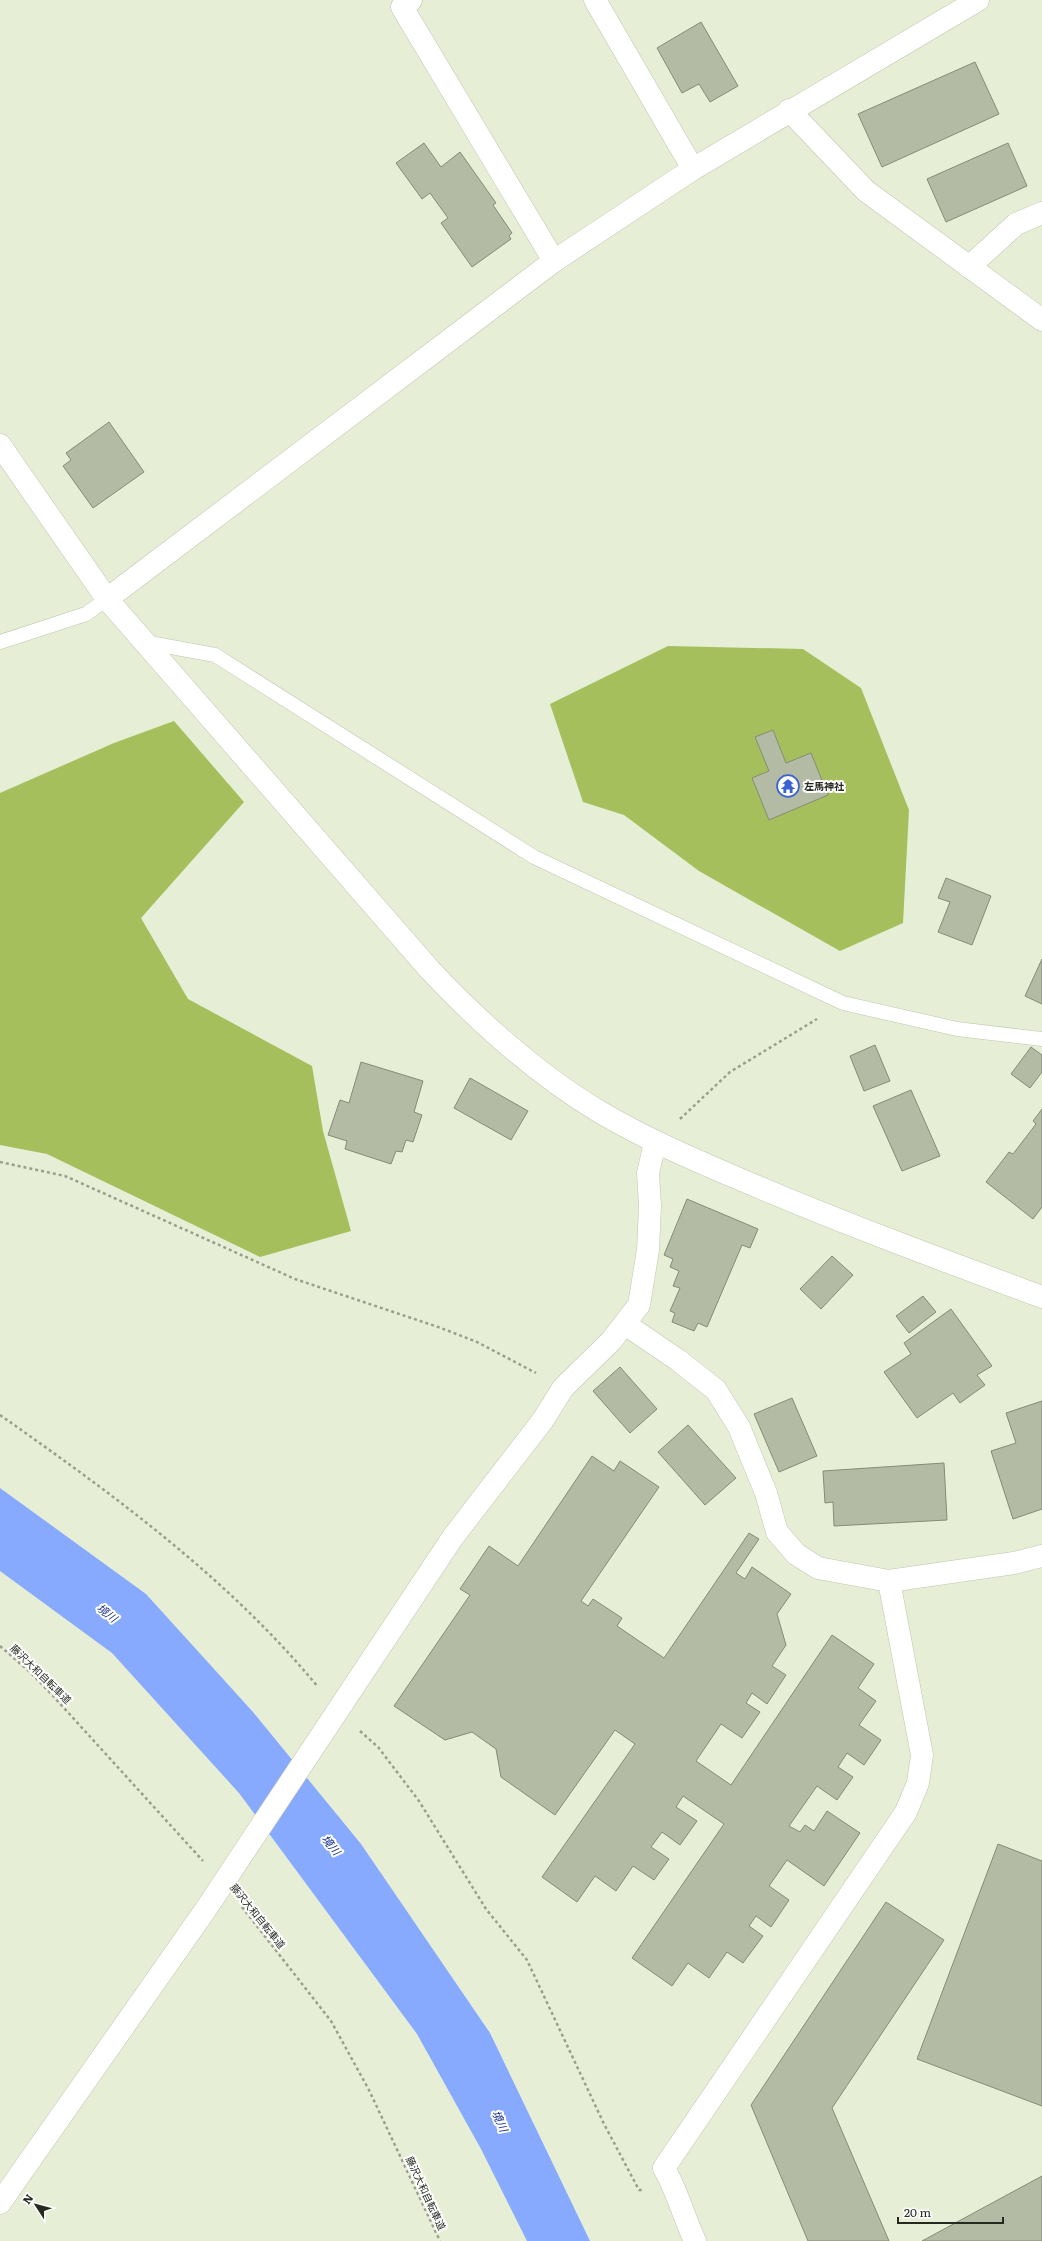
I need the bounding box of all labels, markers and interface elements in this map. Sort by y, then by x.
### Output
temple icon: 左馬神社 [775,773,801,799]
place label: 左馬神社 [804,778,845,793]
water label: 境川 [94,1599,122,1626]
street label: 藤沢大和自転車道 [7,1640,75,1707]
water label: 境川 [319,1831,346,1859]
street label: 藤沢大和自転車道 [227,1880,289,1951]
water label: 境川 [489,2107,513,2135]
street label: 藤沢大和自転車道 [403,2153,450,2232]
north arrow [16,2185,56,2225]
text: N [18,2190,36,2207]
scale bar [898,2199,1003,2225]
text: 20 m [904,2203,931,2221]

